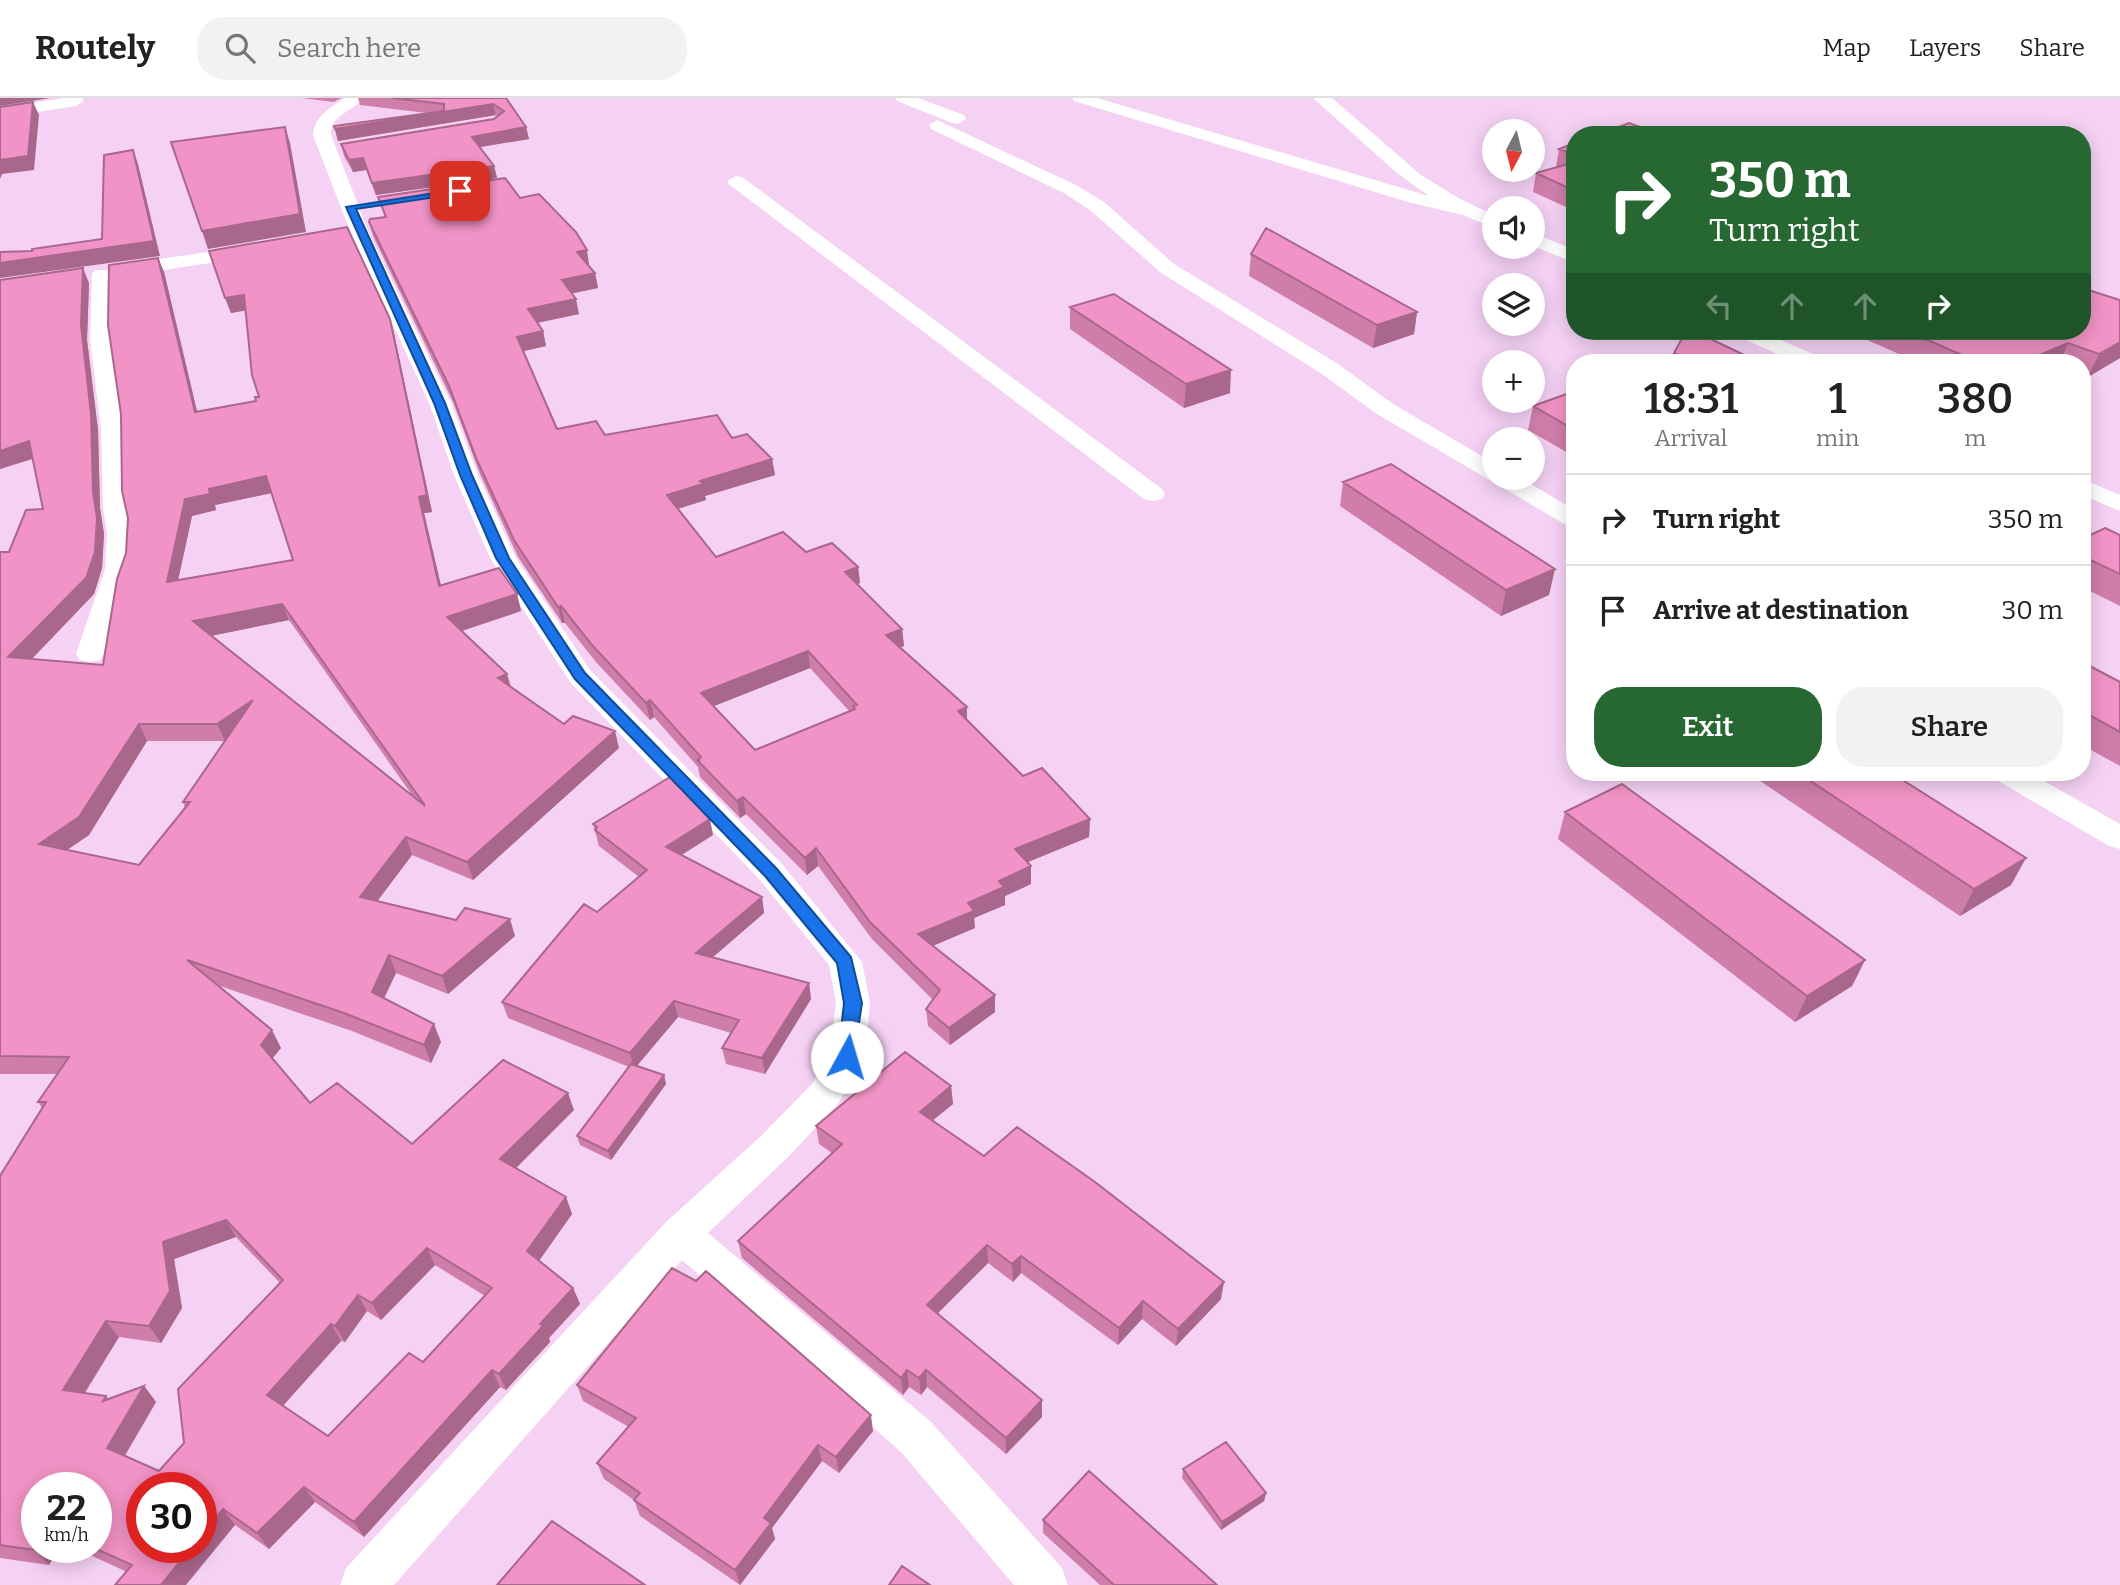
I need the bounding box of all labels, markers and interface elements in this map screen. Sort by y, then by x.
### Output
search box [197,17,687,80]
text: Routely [35,28,155,68]
icon: search [221,29,259,67]
text: Search here [277,33,421,64]
text: Map [1823,34,1871,62]
text: Layers [1909,34,1981,62]
text: Share [2019,34,2085,62]
north arrow [1482,119,1545,182]
map controls [1482,119,1545,490]
text: 350 m [1709,151,1851,210]
icon: right [1594,154,1685,245]
pin [430,161,490,221]
icon: arrive [441,172,479,210]
button: sound [1482,196,1545,259]
text: Turn right [1709,211,1860,249]
button: layers [1482,273,1545,336]
icon: left [1700,287,1738,325]
icon: ahead [1773,287,1811,325]
icon: ahead [1846,287,1884,325]
icon: right [1919,287,1957,325]
button: + [1482,350,1545,413]
text: 18:31 [1644,374,1738,424]
text: 1 [1829,374,1847,424]
text: 380 [1937,374,2013,424]
text: Arrival [1655,424,1727,452]
text: min [1816,424,1859,452]
text: m [1964,424,1986,452]
button: − [1482,427,1545,490]
icon: right [1594,501,1632,539]
text: Turn right [1653,504,1780,535]
text: 350 m [1988,504,2063,535]
icon: arrive [1594,592,1632,630]
text: Arrive at destination [1653,595,1908,626]
text: 30 m [2002,595,2063,626]
button: Exit [1594,687,1822,767]
button: Share [1836,687,2063,767]
position arrow [810,1020,884,1094]
speed limit sign: 30 [126,1472,217,1563]
text: 22 [47,1487,86,1529]
text: km/h [44,1524,89,1546]

